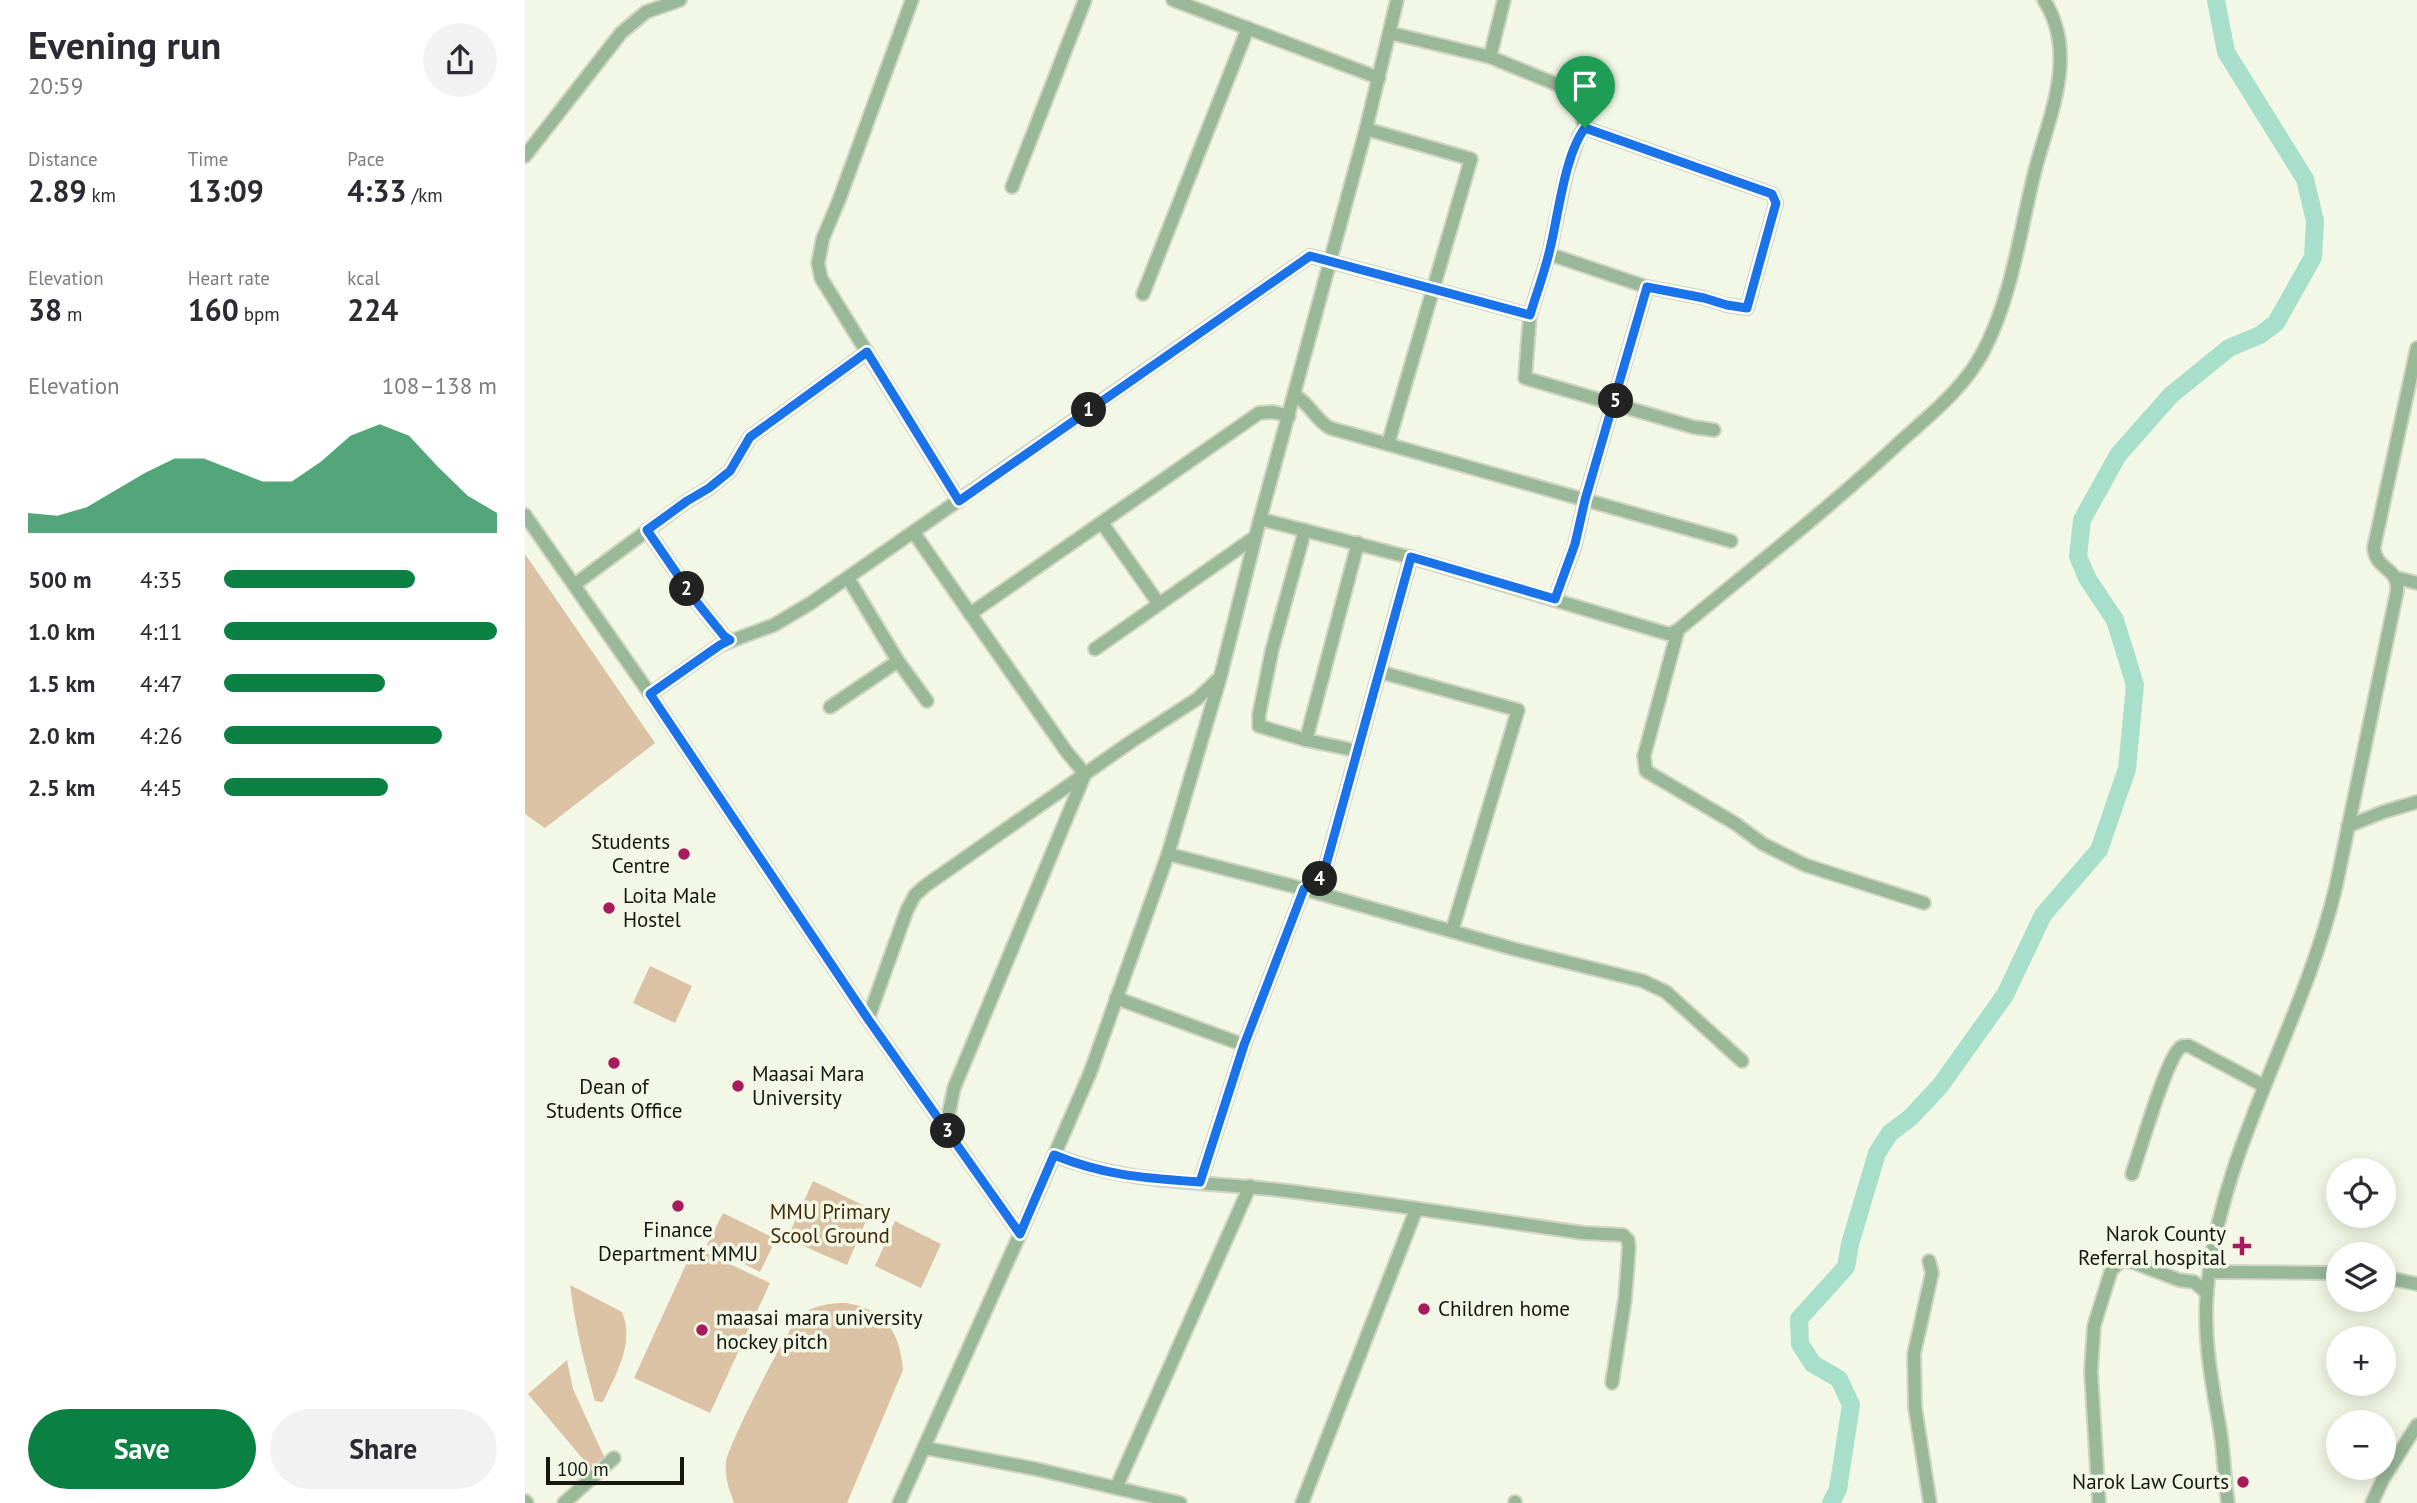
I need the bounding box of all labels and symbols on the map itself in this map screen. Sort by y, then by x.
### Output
pin [1555,56,1615,128]
pin: 5 [1599,384,1633,418]
pin: 1 [1071,392,1107,428]
pin: 2 [669,572,705,606]
place label: Students Centre [591,828,670,879]
marker: Students Centre [676,846,692,862]
pin: 4 [1303,862,1337,896]
place label: Loita Male Hostel [623,882,716,933]
marker: Loita Male Hostel [601,900,617,916]
marker: Dean of Students Office [606,1055,622,1071]
place label: Maasai Mara University [752,1060,865,1111]
place label: Dean of Students Office [546,1073,682,1124]
marker: Maasai Mara University [730,1078,746,1094]
pin: 3 [931,1114,965,1148]
marker: Finance Department MMU [670,1198,686,1214]
park label: MMU Primary Scool Ground [770,1198,891,1249]
place label: Finance Department MMU [598,1216,758,1267]
place label: Narok County Referral hospital [2078,1220,2226,1271]
marker: Narok County Referral hospital [2232,1236,2252,1256]
place label: Children home [1438,1295,1570,1322]
marker: Children home [1416,1301,1432,1317]
place label: maasai mara university hockey pitch [716,1304,923,1355]
marker: maasai mara university hockey pitch [694,1322,710,1338]
scale bar [546,1454,684,1486]
place label: Narok Law Courts [2072,1468,2229,1495]
marker: Narok Law Courts [2235,1474,2251,1490]

